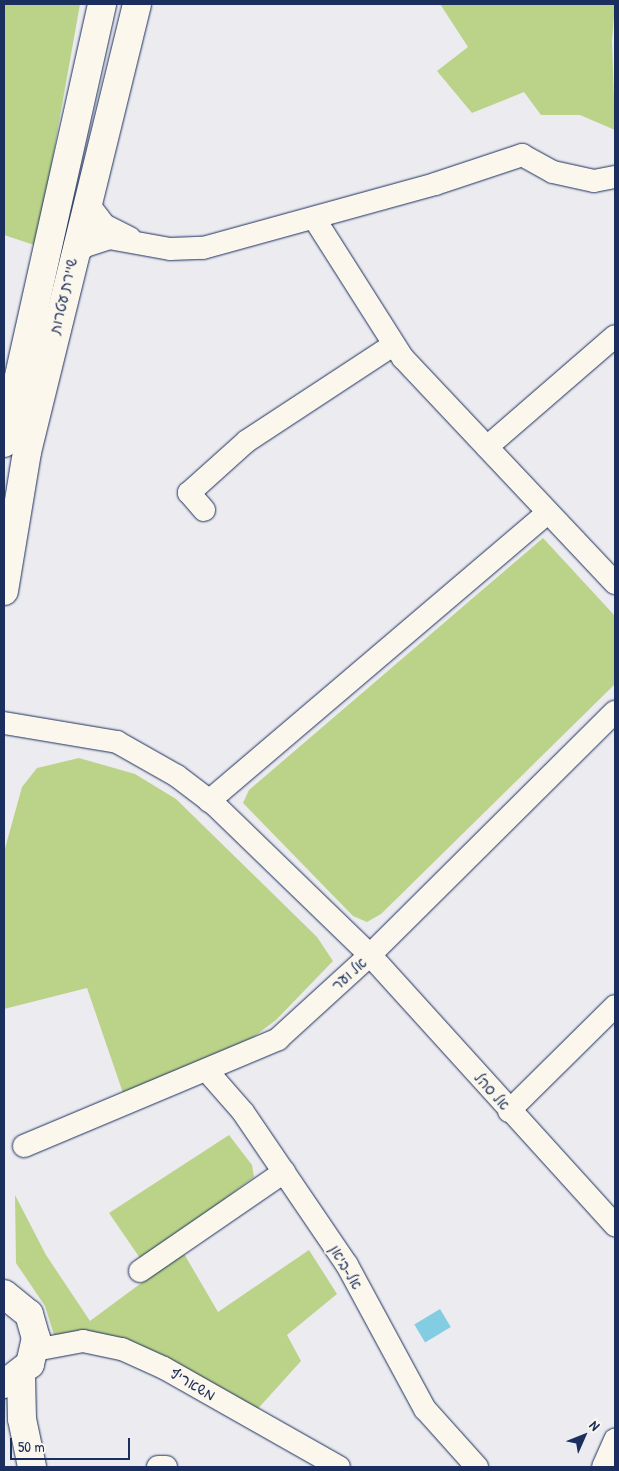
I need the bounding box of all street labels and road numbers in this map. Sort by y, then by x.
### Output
street label: שיירת עטרות [45,256,81,336]
street label: אל וער [328,954,370,994]
street label: אל סהל [470,1068,514,1114]
street label: אל-ביאן [326,1241,366,1293]
street label: משאריף [167,1364,219,1404]

